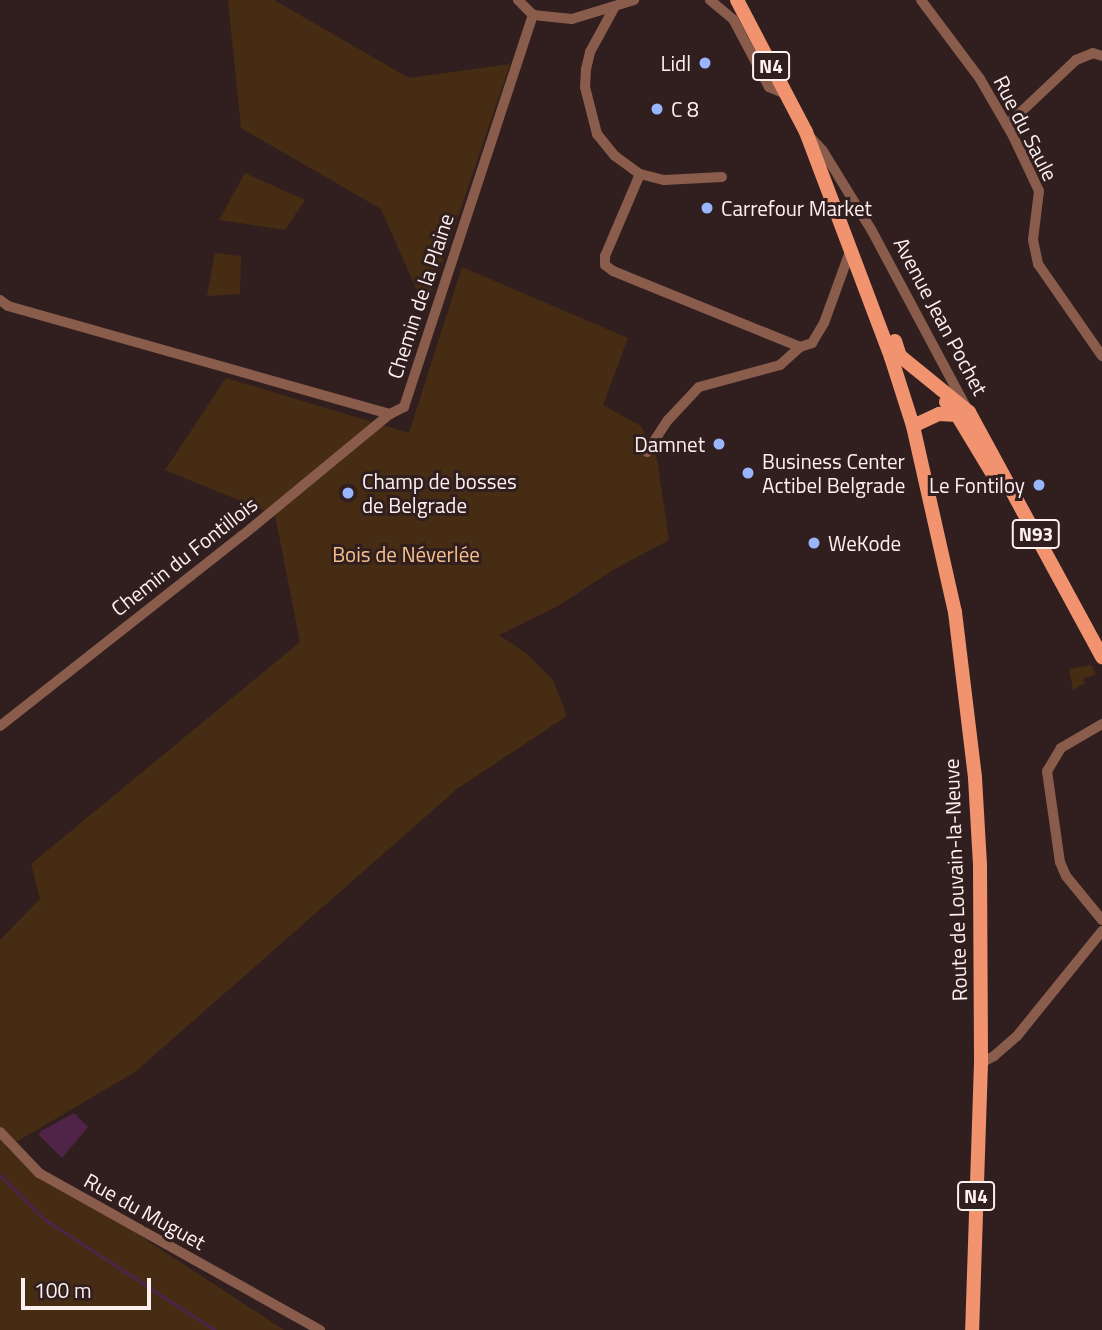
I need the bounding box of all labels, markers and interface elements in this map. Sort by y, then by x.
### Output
place label: Lidl [660,50,691,76]
road number: N4 [752,50,790,82]
marker: Lidl [697,55,713,71]
street label: Rue du Saule [989,71,1063,185]
place label: C 8 [671,96,699,122]
marker: C 8 [649,101,665,117]
place label: Carrefour Market [721,195,872,221]
marker: Carrefour Market [699,200,715,216]
street label: Chemin de la Plaine [381,210,459,382]
street label: Avenue Jean Pochet [889,233,993,399]
place label: Damnet [634,431,705,457]
marker: Damnet [711,436,727,452]
place label: Business Center Actibel Belgrade [762,448,905,498]
marker: Business Center Actibel Belgrade [740,465,756,481]
place label: Champ de bosses de Belgrade [362,468,517,518]
place label: Le Fontiloy [929,472,1025,498]
marker: Le Fontiloy [1031,477,1047,493]
marker: Champ de bosses de Belgrade [340,485,356,501]
street label: Chemin du Fontillois [106,491,262,621]
road number: N93 [1012,519,1060,550]
place label: WeKode [828,530,901,556]
marker: WeKode [806,535,822,551]
park label: Bois de Néverlée [332,541,480,567]
street label: Route de Louvain-la-Neuve [938,758,972,1002]
street label: Rue du Muguet [80,1167,210,1255]
road number: N4 [957,1180,995,1212]
scale bar [24,1264,154,1308]
text: 100 m [34,1274,91,1306]

